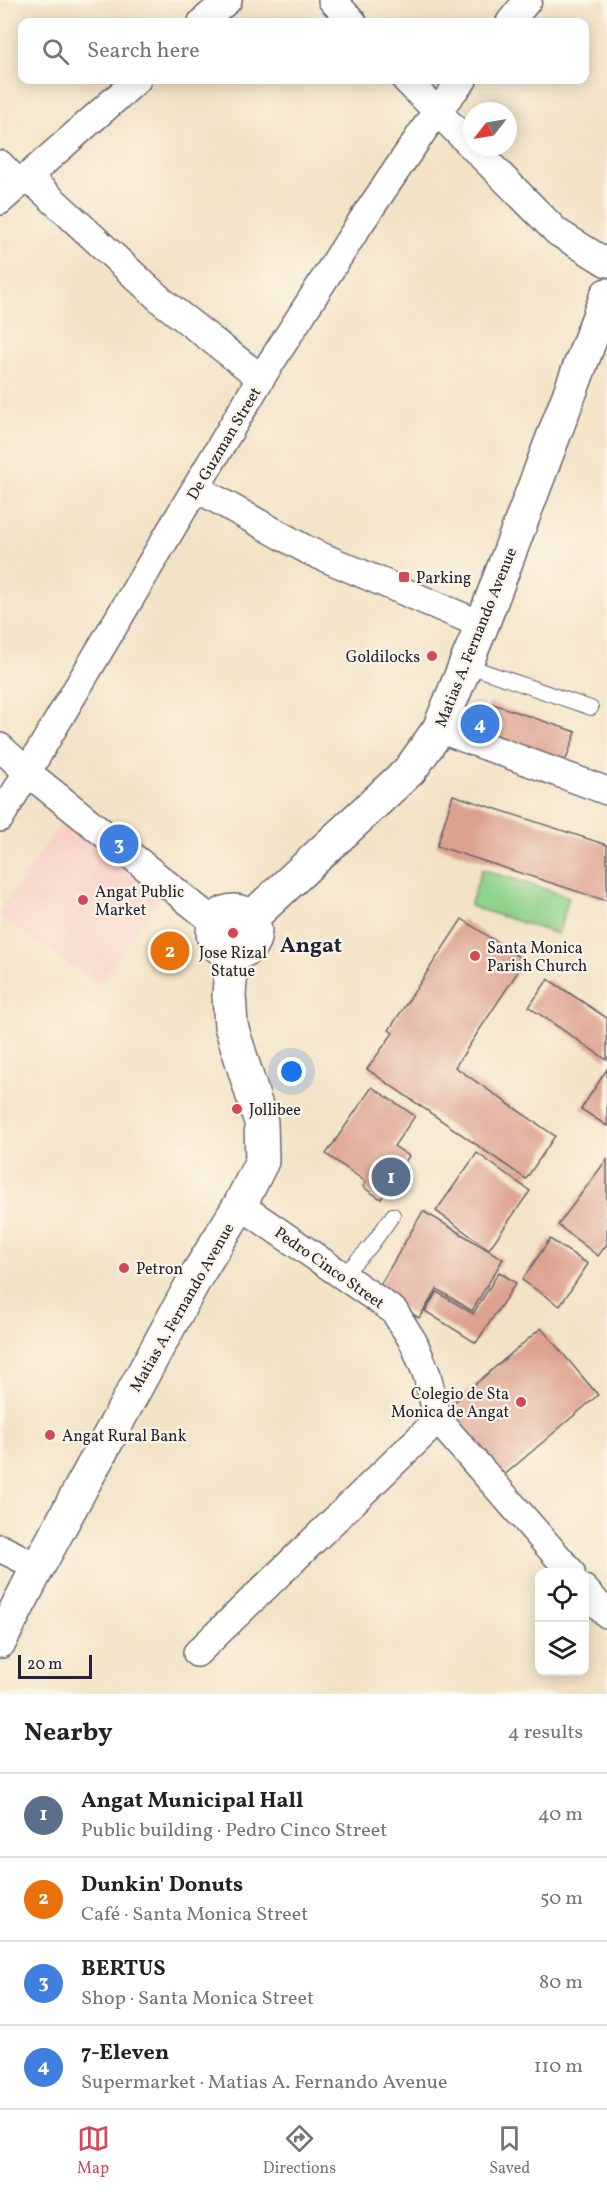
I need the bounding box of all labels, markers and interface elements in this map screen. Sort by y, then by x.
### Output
search box [18,18,589,84]
icon: search [39,35,72,68]
text: Search here [87,36,200,67]
north arrow [463,102,517,156]
street label: De Guzman Street [182,383,267,505]
street label: Matias A. Fernando Avenue [431,545,523,731]
place label: Parking [416,568,471,590]
marker: Parking [397,570,411,584]
place label: Goldilocks [346,647,420,669]
marker: Goldilocks [425,649,439,663]
pin: 4 [460,702,500,746]
pin: 3 [100,822,138,866]
place label: Angat Public Market [95,882,184,922]
marker: Angat Public Market [76,893,90,907]
marker: Jose Rizal Statue [226,926,240,940]
pin: 2 [150,928,190,974]
district label: Angat [280,931,342,962]
place label: Santa Monica Parish Church [487,938,587,978]
place label: Jose Rizal Statue [199,943,267,983]
marker: Santa Monica Parish Church [468,949,482,963]
your location [277,1057,306,1086]
place label: Jollibee [249,1100,301,1122]
marker: Jollibee [230,1102,244,1116]
pin: 1 [372,1154,410,1200]
street label: Matias A. Fernando Avenue [125,1219,240,1397]
street label: Pedro Cinco Street [269,1222,389,1315]
place label: Petron [136,1259,183,1281]
marker: Petron [117,1261,131,1275]
place label: Colegio de Sta Monica de Angat [391,1384,509,1424]
marker: Colegio de Sta Monica de Angat [514,1395,528,1409]
place label: Angat Rural Bank [62,1426,187,1448]
marker: Angat Rural Bank [43,1428,57,1442]
map controls [535,1568,589,1676]
button: locate [535,1568,589,1622]
button: layers [535,1622,589,1676]
scale bar [18,1652,92,1680]
text: 20 m [27,1654,62,1676]
text: Nearby [24,1715,113,1751]
text: 4 results [508,1719,583,1747]
text: Angat Municipal Hall [81,1786,304,1817]
text: 1 [39,1801,48,1829]
text: 40 m [538,1801,583,1829]
text: Public building · Pedro Cinco Street [81,1817,387,1845]
text: Dunkin' Donuts [81,1870,243,1901]
text: 2 [38,1885,49,1913]
text: 50 m [540,1885,583,1913]
text: Café · Santa Monica Street [81,1901,308,1929]
text: BERTUS [81,1954,166,1985]
text: 3 [38,1969,49,1997]
text: 80 m [539,1969,583,1997]
text: Shop · Santa Monica Street [81,1985,314,2013]
text: 7-Eleven [81,2038,169,2069]
text: 4 [37,2053,50,2081]
text: 110 m [534,2053,583,2081]
text: Supermarket · Matias A. Fernando Avenue [81,2069,448,2097]
tab: Map [77,2122,110,2180]
tab: Directions [263,2122,336,2180]
tab: Saved [489,2122,530,2180]

